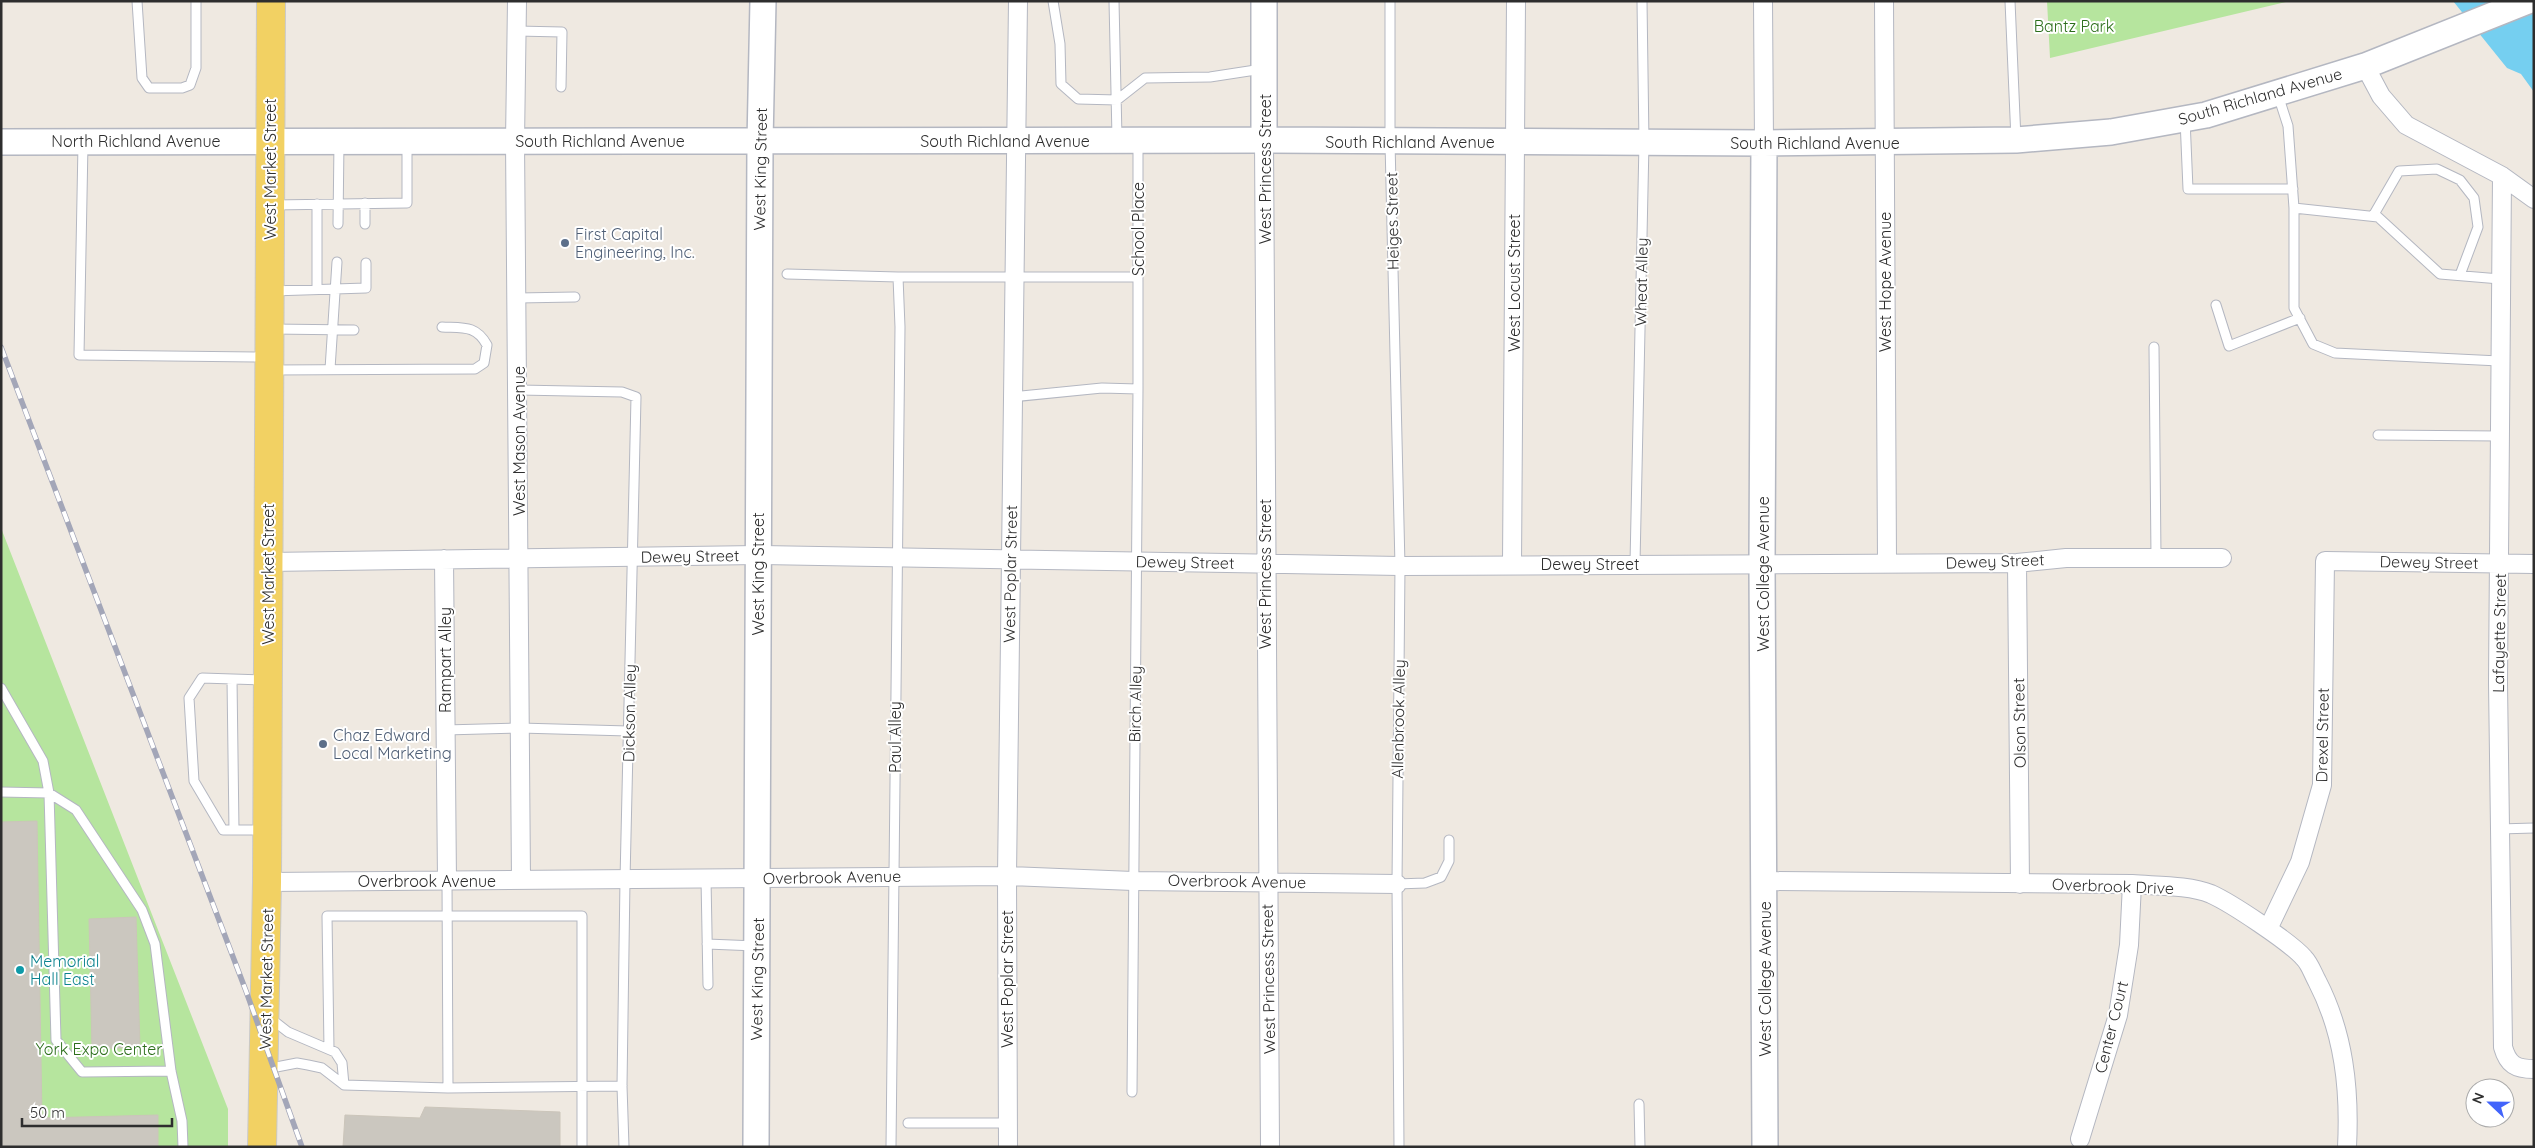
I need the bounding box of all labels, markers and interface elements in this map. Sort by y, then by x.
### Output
park label: Bantz Park [2034,16,2114,36]
street label: South Richland Avenue [2176,63,2344,129]
street label: West Princess Street [1255,94,1275,244]
street label: West Market Street [260,98,280,240]
street label: West King Street [749,107,771,231]
street label: North Richland Avenue [51,131,221,151]
street label: South Richland Avenue [515,131,685,151]
street label: South Richland Avenue [920,131,1090,151]
street label: South Richland Avenue [1325,132,1495,152]
street label: South Richland Avenue [1730,133,1900,153]
street label: Heiges Street [1381,172,1403,270]
street label: School Place [1128,182,1148,276]
street label: West Hope Avenue [1875,212,1895,352]
street label: West Locust Street [1504,214,1524,352]
place label: First Capital Engineering, Inc. [575,224,695,262]
marker: First Capital Engineering, Inc. [559,237,571,249]
street label: Wheat Alley [1630,237,1652,327]
street label: West Mason Avenue [509,366,529,516]
street label: West College Avenue [1753,496,1773,652]
street label: West Princess Street [1255,499,1275,649]
street label: West Market Street [258,503,278,645]
street label: West Poplar Street [999,505,1021,643]
street label: West King Street [748,512,768,636]
street label: Dewey Street [640,545,740,567]
street label: Dewey Street [1945,549,2045,573]
street label: Dewey Street [1135,551,1235,573]
street label: Dewey Street [2379,551,2479,573]
street label: Dewey Street [1541,554,1639,574]
street label: Lafayette Street [2488,573,2510,693]
street label: Rampart Alley [435,607,455,713]
street label: Allenbrook Alley [1387,659,1409,779]
street label: Dickson Alley [618,664,640,762]
street label: Birch Alley [1124,665,1146,743]
street label: Olson Street [2008,678,2030,768]
street label: Drexel Street [2311,688,2333,782]
street label: Paul Alley [885,701,905,773]
place label: Chaz Edward Local Marketing [333,725,452,763]
marker: Chaz Edward Local Marketing [317,738,329,750]
street label: Overbrook Avenue [763,866,901,888]
street label: Overbrook Avenue [1168,870,1306,892]
street label: Overbrook Avenue [358,871,496,891]
street label: Overbrook Drive [2052,874,2174,898]
street label: West College Avenue [1755,901,1775,1057]
street label: West Princess Street [1257,904,1279,1054]
street label: West Market Street [255,908,277,1050]
street label: West Poplar Street [997,910,1017,1048]
street label: West King Street [746,917,768,1041]
place label: Memorial Hall East [30,951,100,989]
marker: Memorial Hall East [14,964,26,976]
street label: Center Court [2090,979,2132,1075]
park label: York Expo Center [36,1039,162,1059]
north arrow [2465,1078,2515,1128]
text: N [2468,1090,2488,1106]
scale bar [22,1096,172,1128]
text: 50 m [30,1103,65,1122]

